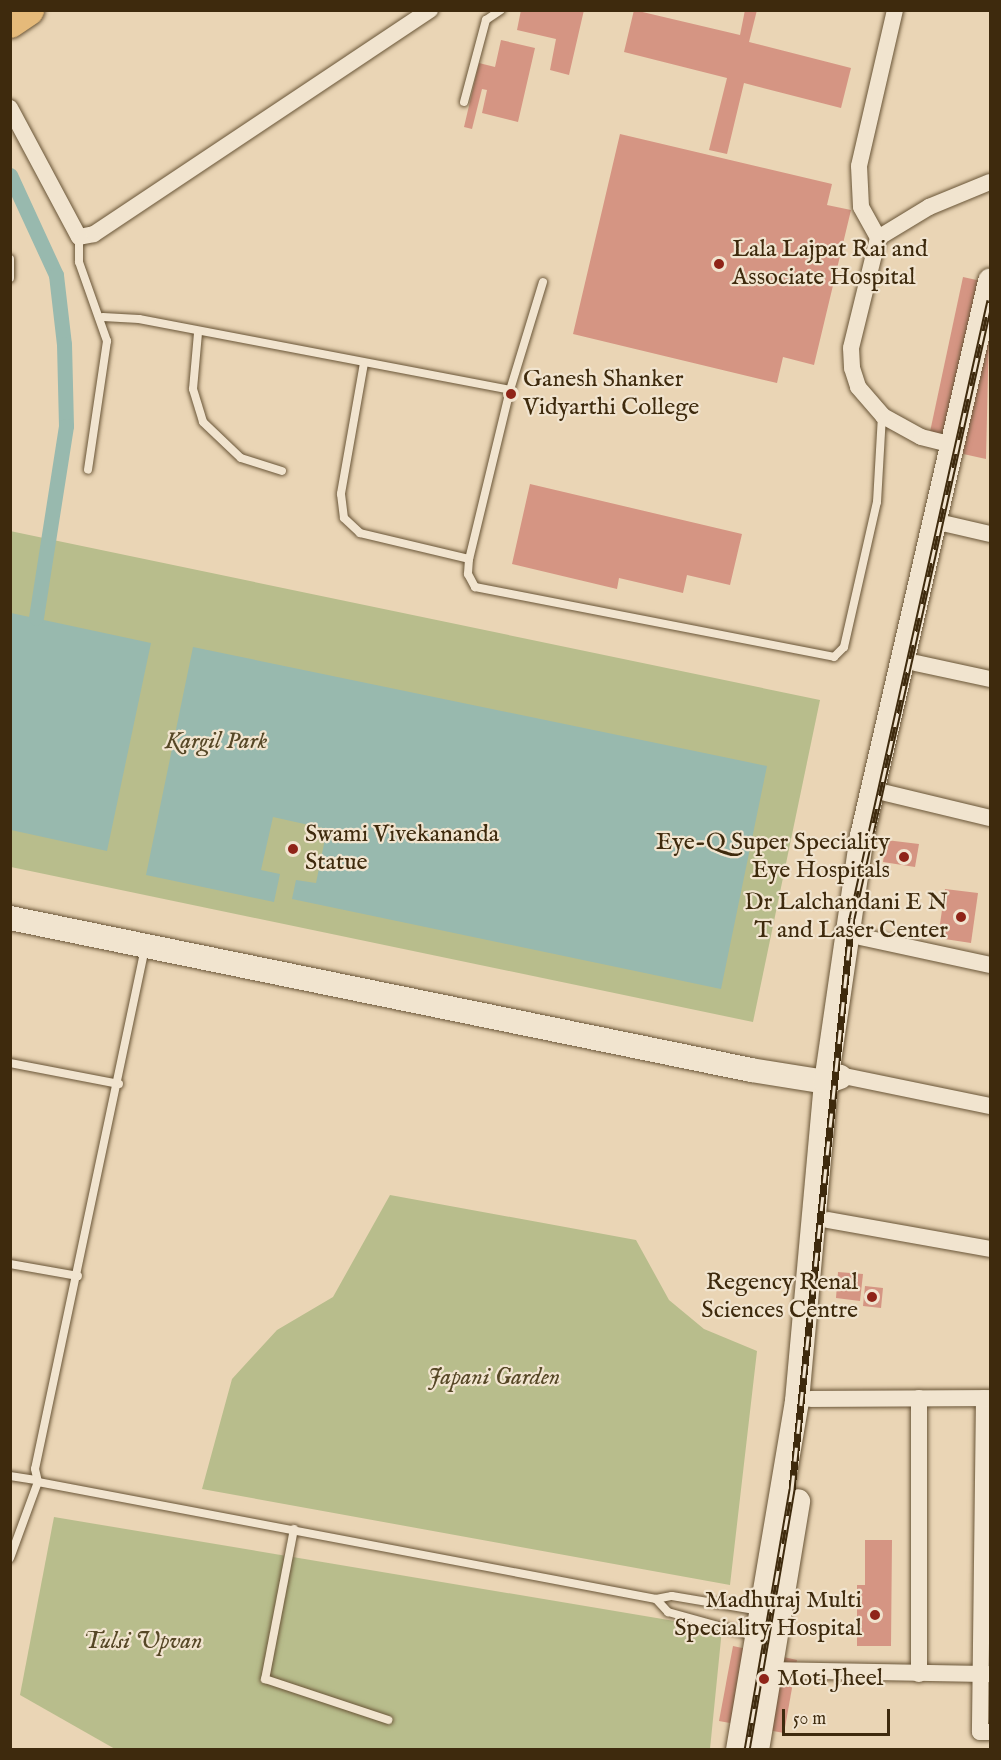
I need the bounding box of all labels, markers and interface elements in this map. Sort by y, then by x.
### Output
place label: Lala Lajpat Rai and Associate Hospital [732,236,928,292]
marker: Lala Lajpat Rai and Associate Hospital [710,255,728,273]
place label: Ganesh Shanker Vidyarthi College [523,366,699,422]
marker: Ganesh Shanker Vidyarthi College [504,387,518,401]
park label: Kargil Park [165,728,267,756]
place label: Swami Vivekananda Statue [305,821,499,877]
place label: Eye-Q Super Speciality Eye Hospitals [656,829,890,885]
marker: Swami Vivekananda Statue [286,842,300,856]
marker: Eye-Q Super Speciality Eye Hospitals [895,848,913,866]
place label: Dr Lalchandani E N T and Laser Center [744,889,948,945]
marker: Dr Lalchandani E N T and Laser Center [952,908,970,926]
place label: Regency Renal Sciences Centre [701,1269,858,1325]
marker: Regency Renal Sciences Centre [863,1288,881,1306]
park label: Japani Garden [428,1364,560,1392]
place label: Madhuraj Multi Speciality Hospital [674,1587,862,1643]
marker: Madhuraj Multi Speciality Hospital [866,1606,884,1624]
park label: Tulsi Upvan [83,1628,203,1656]
place label: Moti Jheel [777,1665,883,1693]
marker: Moti Jheel [755,1670,773,1688]
scale bar [785,1697,893,1735]
text: 50 m [793,1708,826,1731]

